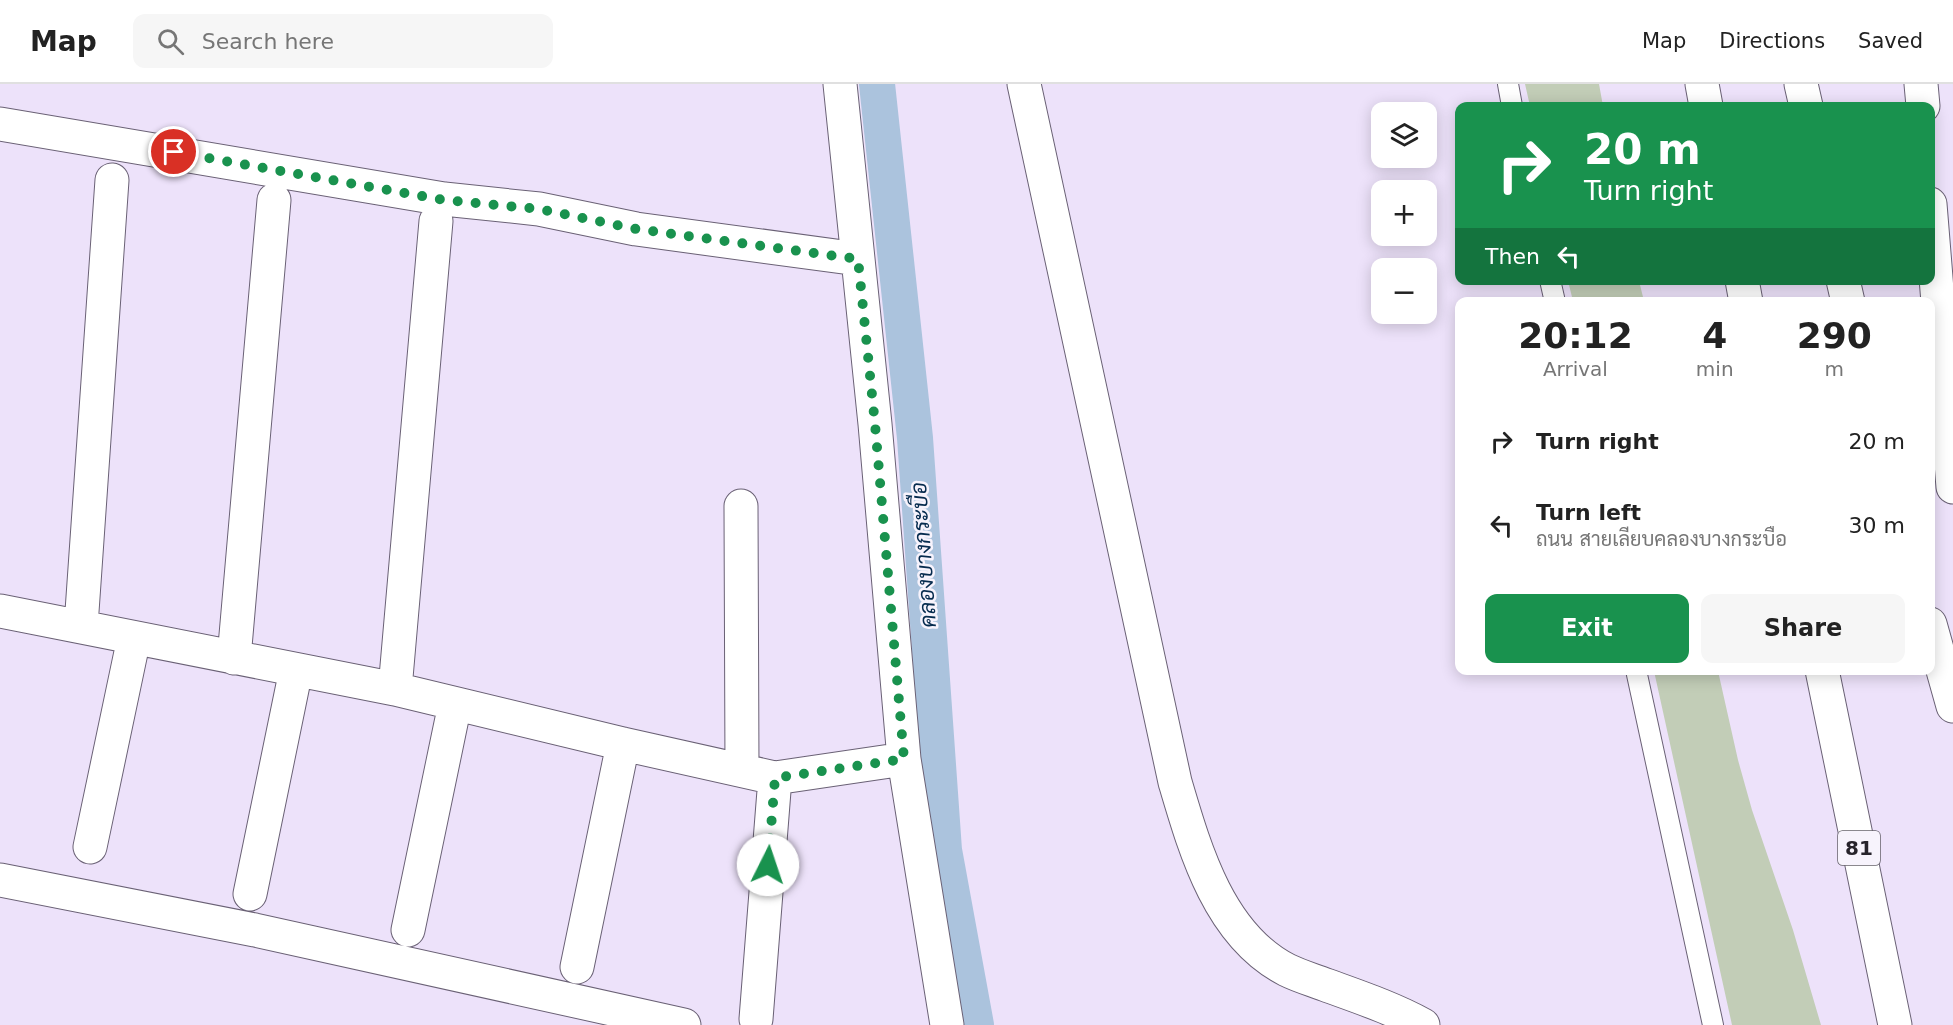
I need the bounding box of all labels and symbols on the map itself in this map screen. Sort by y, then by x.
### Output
pin [148,126,199,177]
water label: คลองบางกระบือ [905,481,941,629]
road number: 81 [1838,831,1880,865]
position arrow [736,833,800,897]

